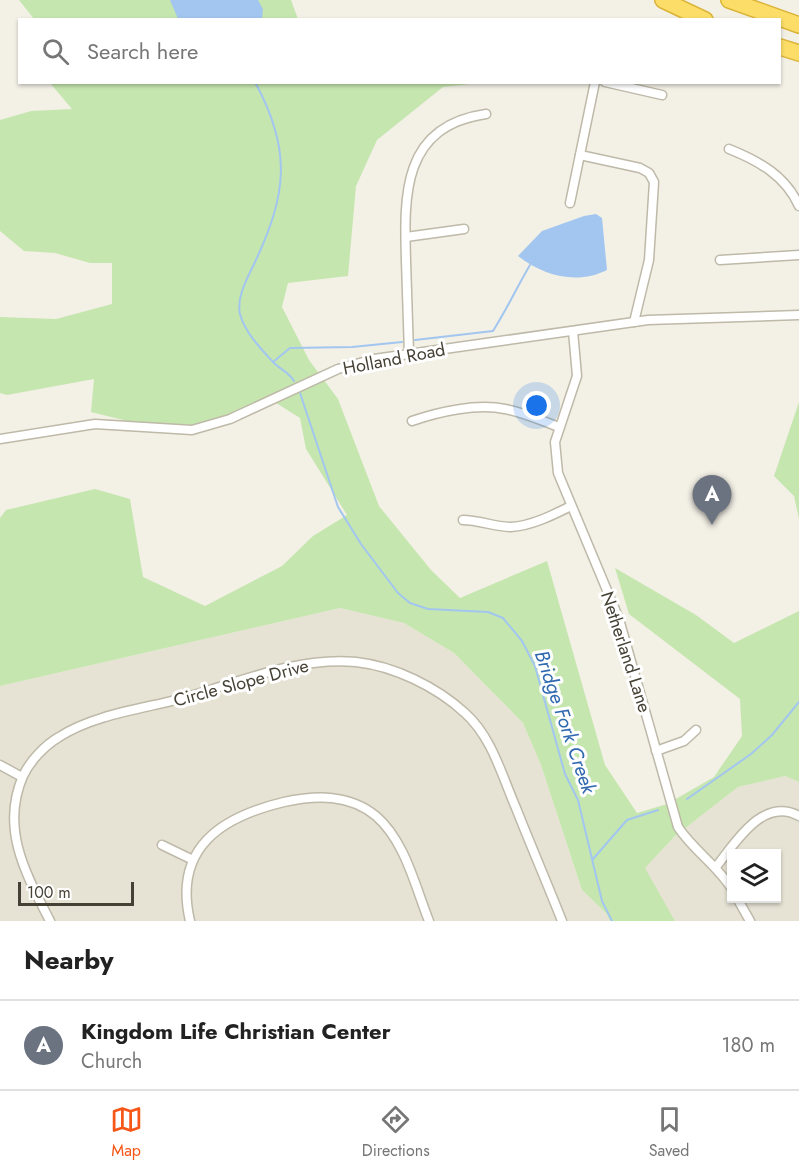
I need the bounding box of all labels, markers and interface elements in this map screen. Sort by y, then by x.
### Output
search box [18,18,781,84]
icon: search [39,35,72,68]
text: Search here [87,35,198,67]
street label: Holland Road [341,336,447,382]
your location [522,391,551,420]
pin: A [692,476,732,525]
street label: Netherland Lane [594,588,658,716]
water label: Bridge Fork Creek [527,646,604,799]
street label: Circle Slope Drive [170,652,312,714]
map controls [727,849,781,903]
button: layers [727,849,781,903]
scale bar [18,879,134,906]
text: 100 m [27,881,71,904]
text: Nearby [24,941,113,979]
text: Kingdom Life Christian Center [81,1015,391,1047]
text: A [36,1031,51,1060]
text: 180 m [721,1031,775,1060]
text: Church [81,1047,142,1076]
tab: Map [110,1103,143,1162]
tab: Directions [362,1103,430,1162]
tab: Saved [649,1103,689,1162]

